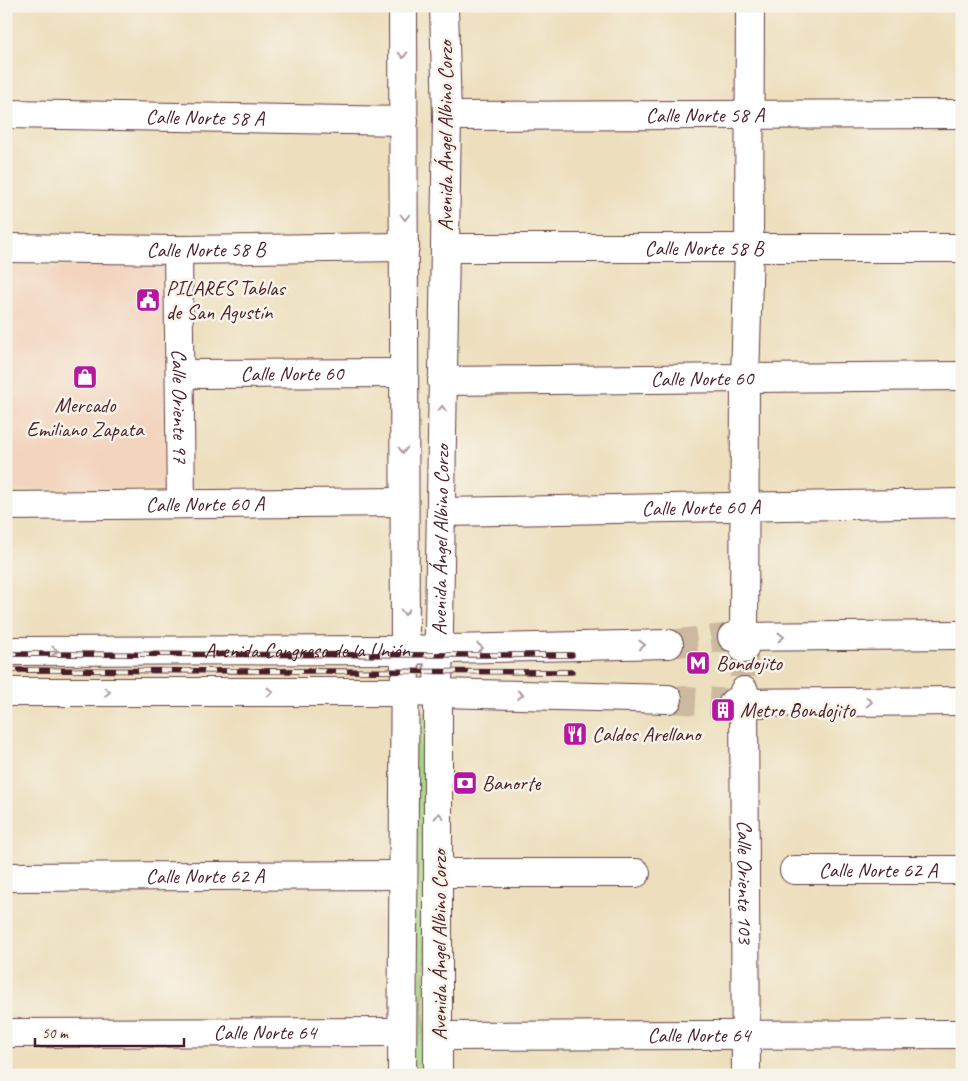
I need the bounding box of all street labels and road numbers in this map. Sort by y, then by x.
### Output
street label: Avenida Ángel Albino Corzo [432,38,458,231]
street label: Calle Norte 58 A [646,102,766,128]
street label: Calle Norte 58 A [146,103,266,132]
street label: Calle Norte 58 B [645,235,765,261]
street label: Calle Norte 58 B [146,236,268,263]
street label: Calle Oriente 97 [166,349,194,465]
street label: Calle Norte 60 [241,360,345,387]
street label: Calle Norte 60 [650,365,755,392]
street label: Avenida Ángel Albino Corzo [426,442,455,636]
street label: Calle Norte 60 A [146,490,266,518]
street label: Calle Norte 60 A [642,493,762,522]
street label: Avenida Congreso de la Unión [204,637,411,664]
street label: Calle Oriente 103 [732,820,758,945]
street label: Avenida Ángel Albino Corzo [426,847,452,1040]
street label: Calle Norte 62 A [819,857,939,883]
street label: Calle Norte 62 A [146,863,266,889]
street label: Calle Norte 64 [214,1019,319,1045]
street label: Calle Norte 64 [648,1022,753,1048]

